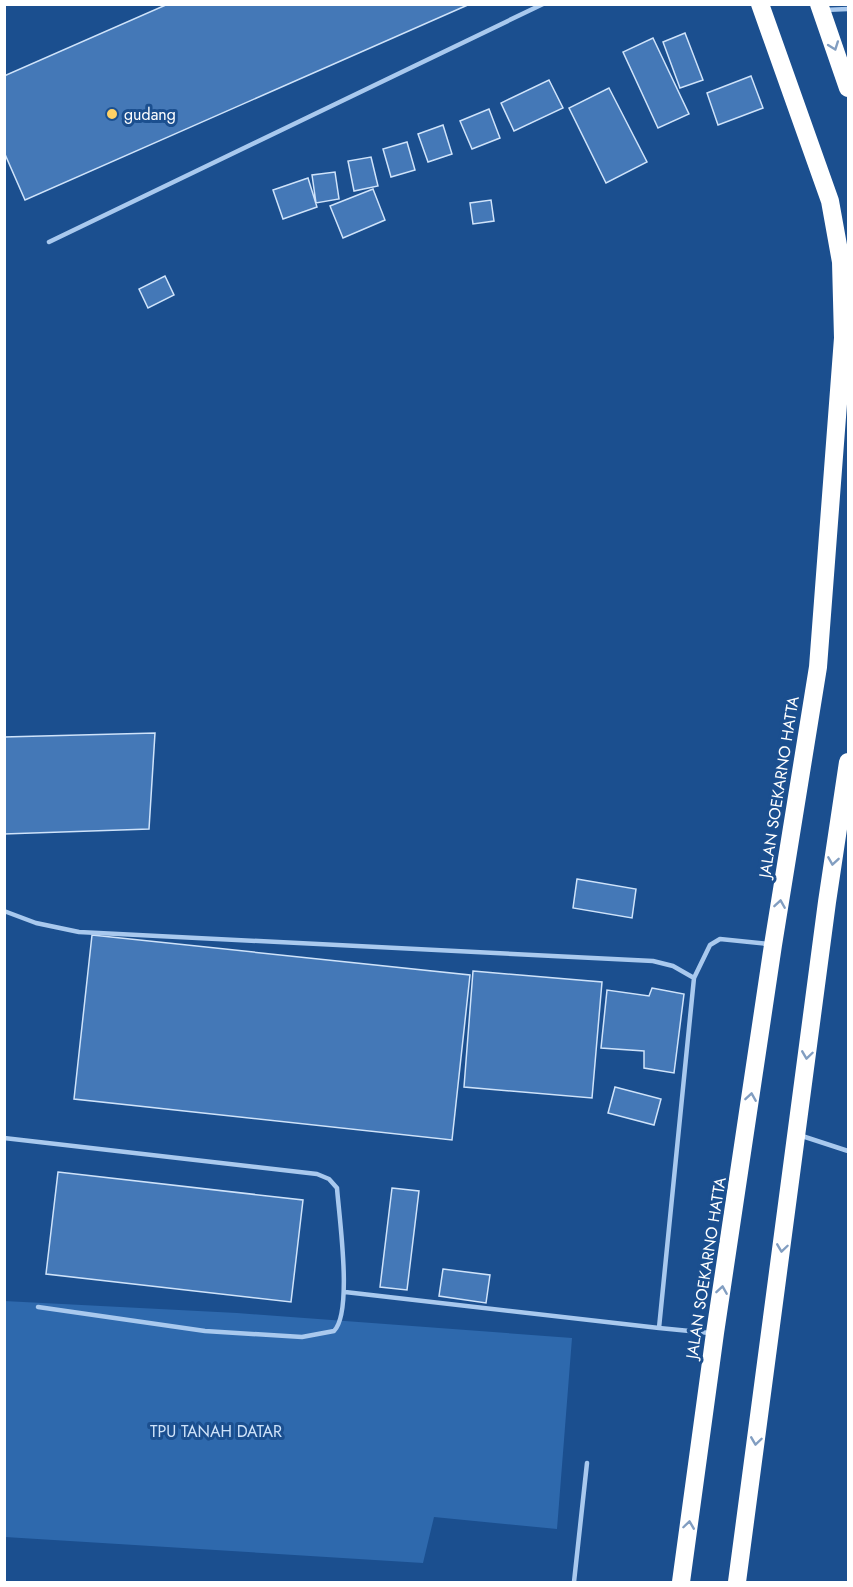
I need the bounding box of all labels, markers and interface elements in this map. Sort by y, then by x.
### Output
one-way arrow [826,40,839,51]
place label: gudang [124,103,176,126]
marker: gudang [105,107,119,121]
street label: JALAN SOEKARNO HATTA [753,694,805,881]
one-way arrow [828,857,840,866]
one-way arrow [773,900,785,909]
one-way arrow [802,1050,814,1059]
one-way arrow [745,1092,757,1102]
street label: JALAN SOEKARNO HATTA [680,1175,732,1362]
one-way arrow [776,1243,788,1252]
one-way arrow [715,1285,728,1295]
park label: TPU TANAH DATAR [150,1420,282,1443]
one-way arrow [751,1437,763,1446]
one-way arrow [682,1520,694,1529]

